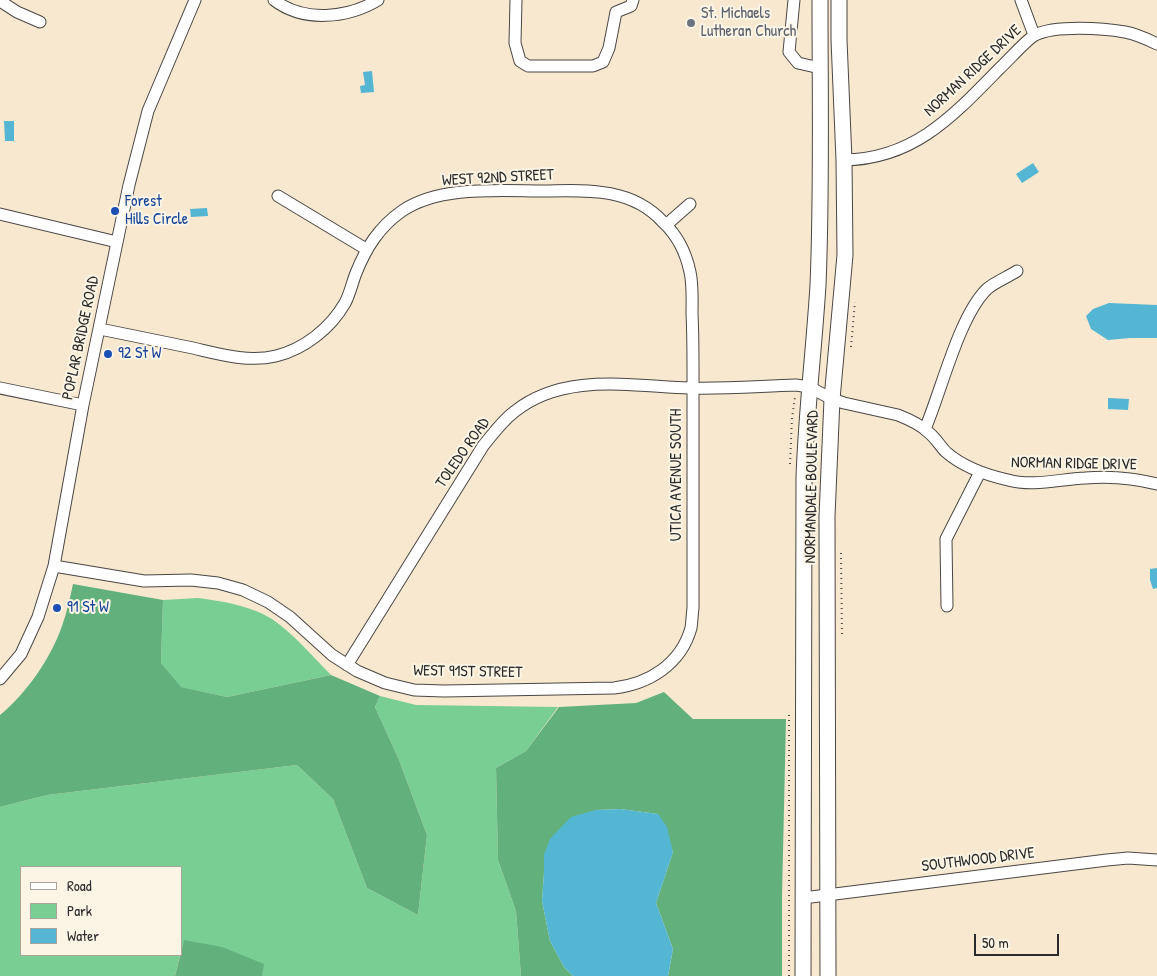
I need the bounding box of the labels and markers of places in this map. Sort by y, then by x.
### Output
place label: St. Michaels Lutheran Church [701,4,796,42]
marker: St. Michaels Lutheran Church [685,17,697,29]
place label: Forest Hills Circle [125,192,188,230]
marker: Forest Hills Circle [109,205,121,217]
place label: 92 St W [118,344,161,364]
marker: 92 St W [102,348,114,360]
place label: 91 St W [67,598,109,618]
marker: 91 St W [51,602,63,614]

